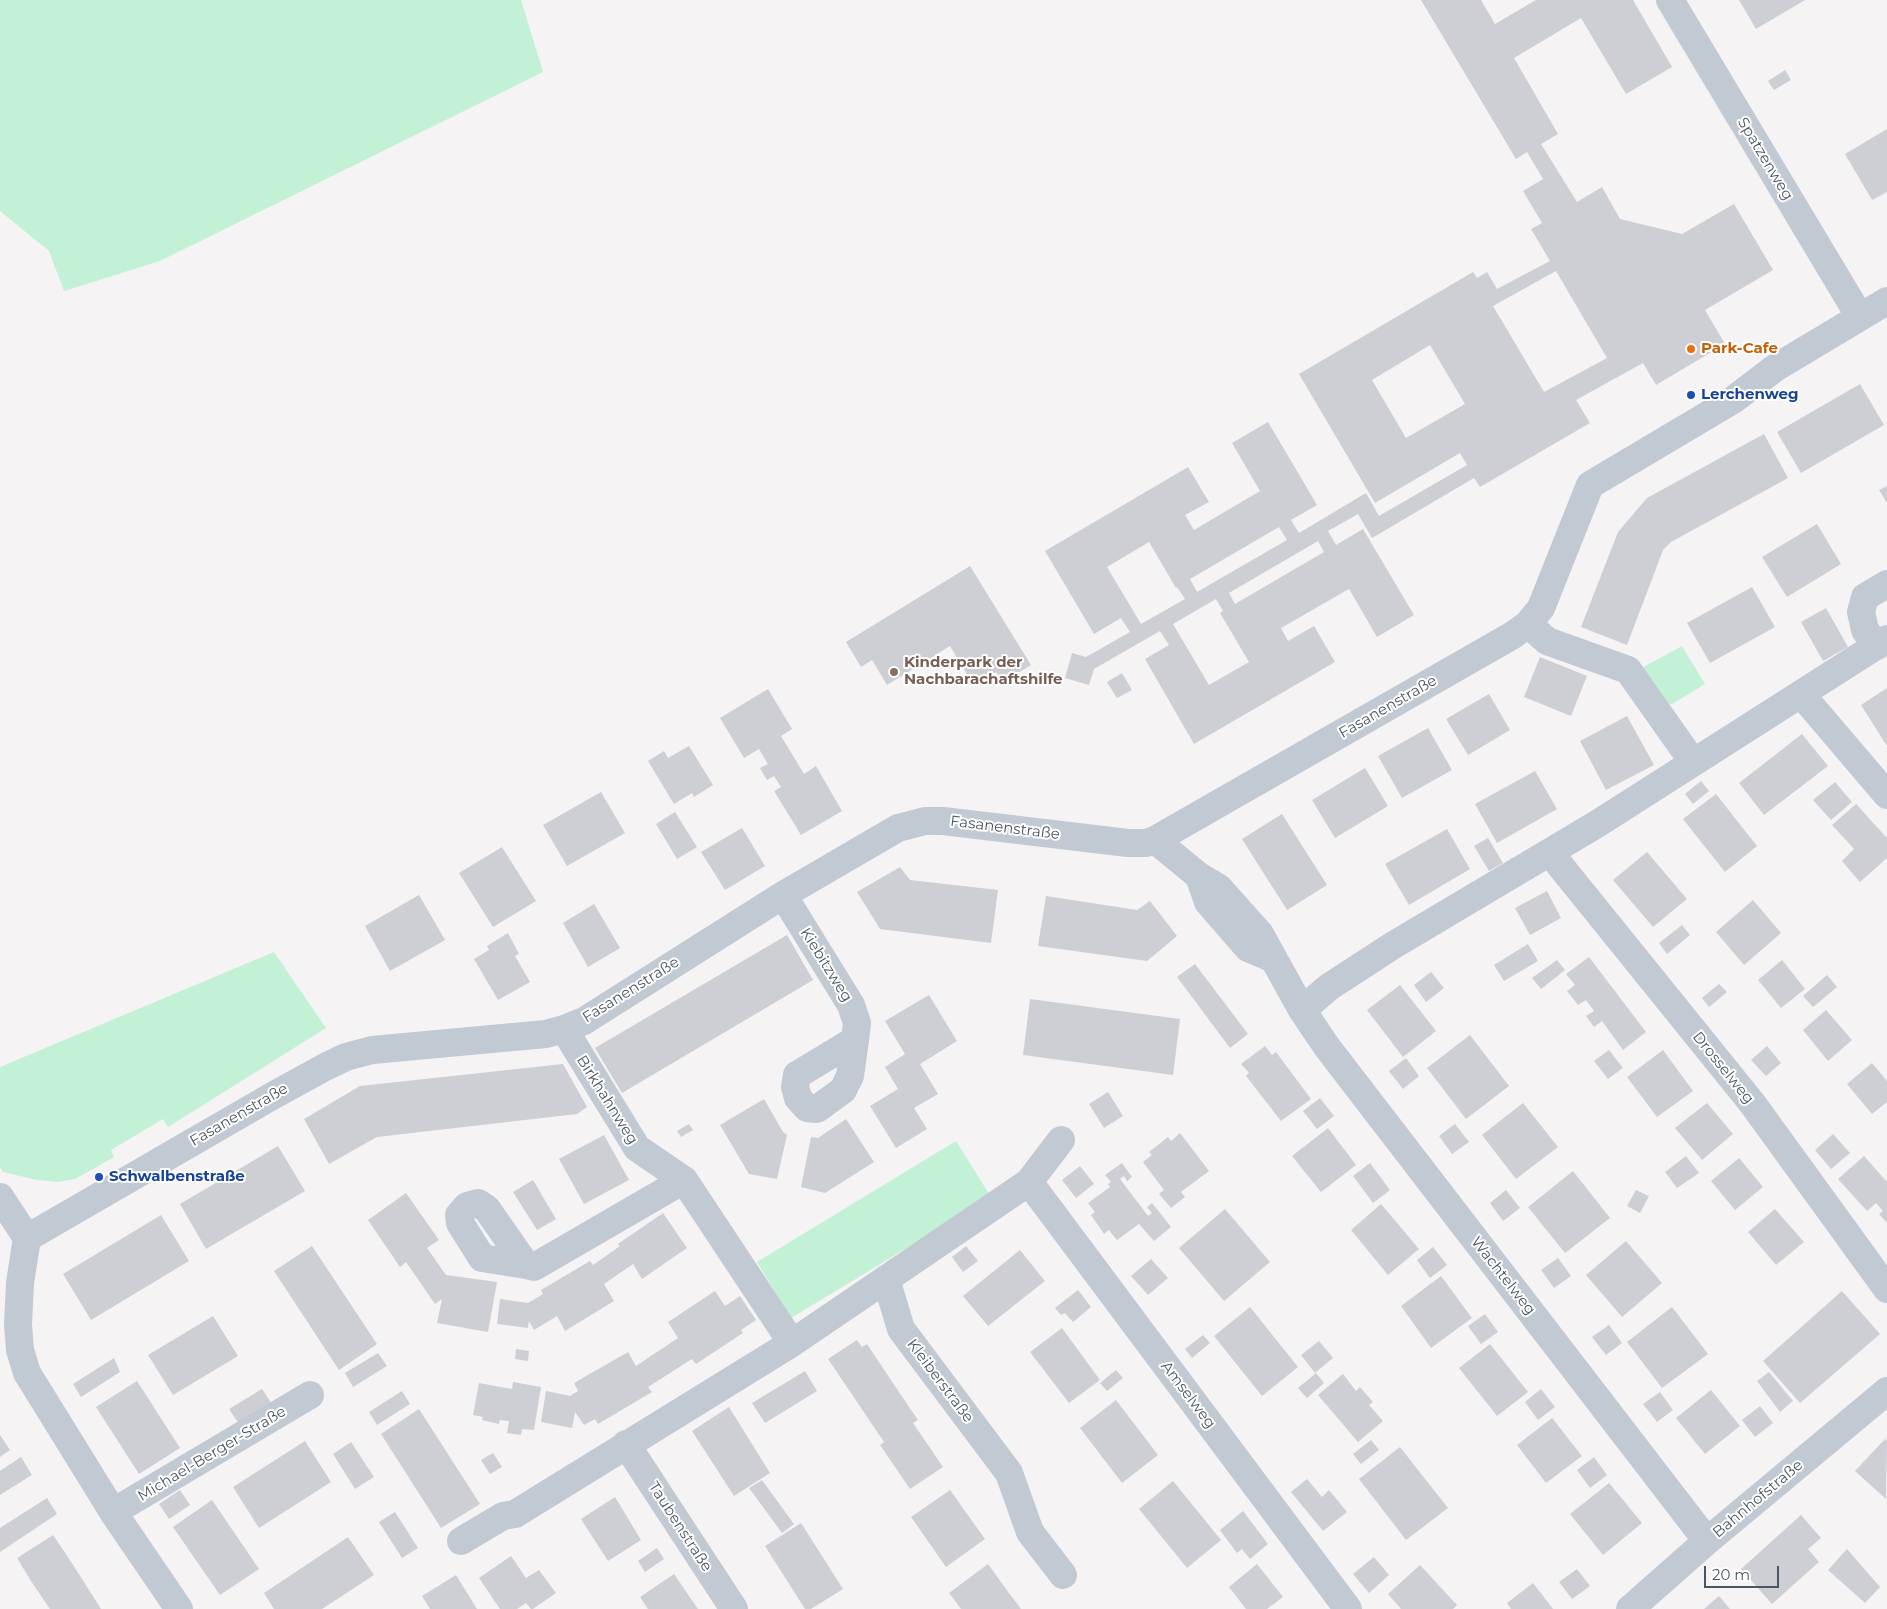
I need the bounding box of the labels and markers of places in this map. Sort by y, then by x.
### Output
place label: Park-Cafe [1701,340,1778,358]
marker: Park-Cafe [1685,343,1697,355]
place label: Lerchenweg [1701,386,1799,404]
marker: Lerchenweg [1685,389,1697,401]
place label: Kinderpark der Nachbarachaftshilfe [904,654,1063,689]
marker: Kinderpark der Nachbarachaftshilfe [888,666,900,678]
place label: Schwalbenstraße [109,1168,245,1186]
marker: Schwalbenstraße [93,1171,105,1183]

